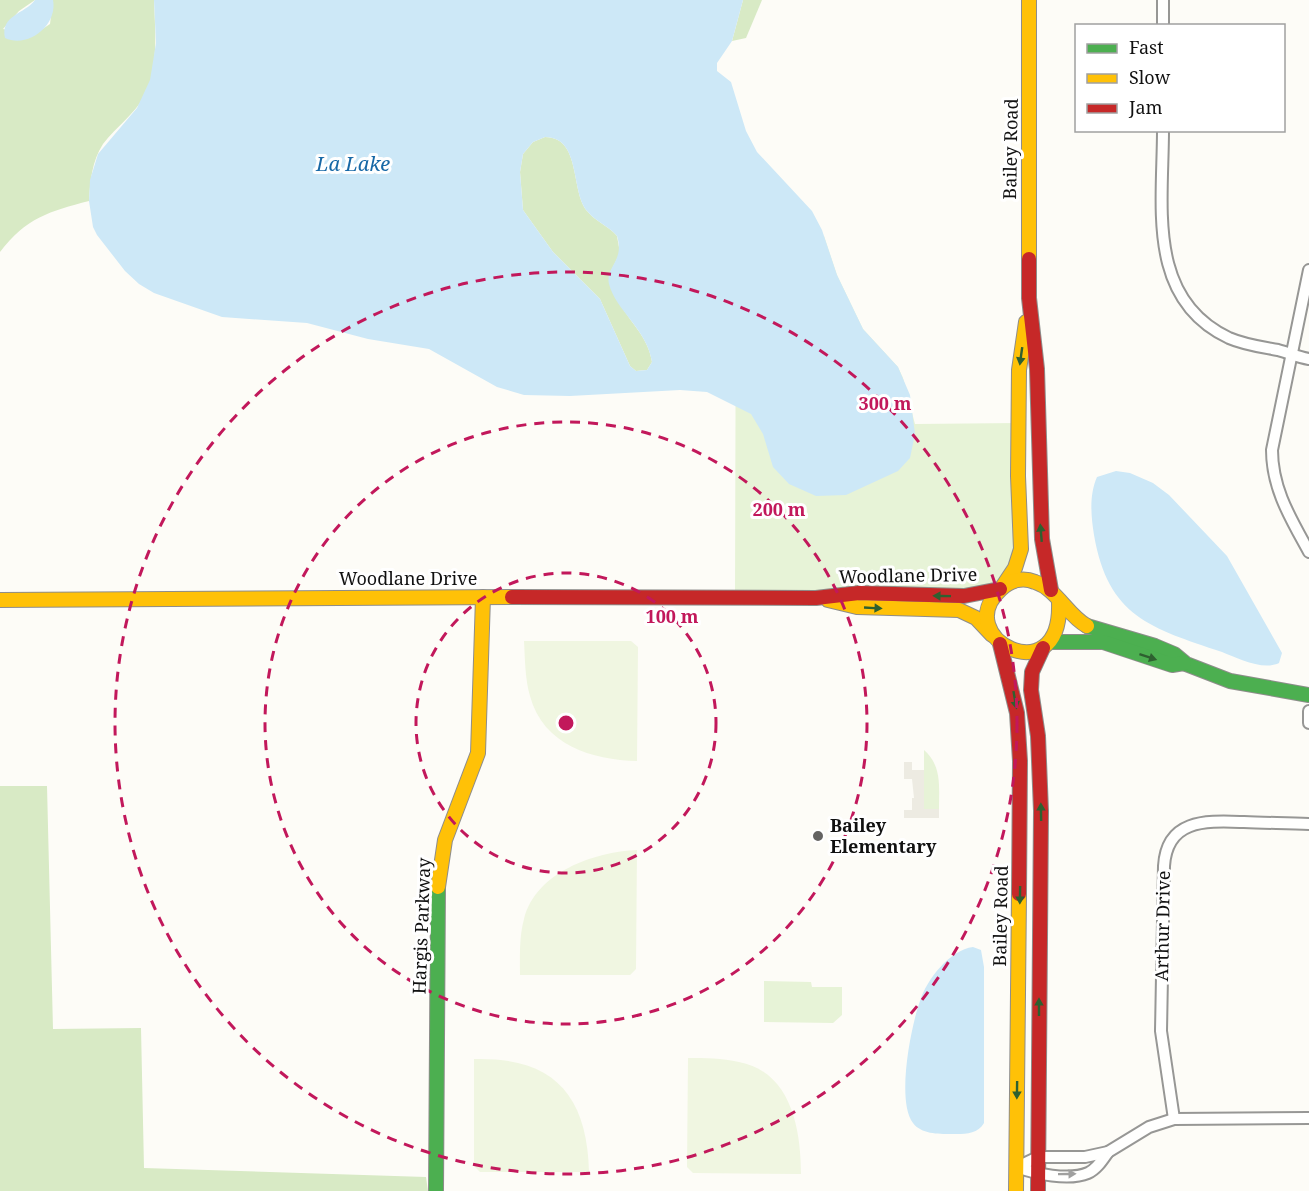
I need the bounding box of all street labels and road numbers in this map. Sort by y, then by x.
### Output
street label: Bailey Road [997,98,1023,200]
street label: Woodlane Drive [838,562,977,588]
street label: Woodlane Drive [339,566,477,590]
street label: Hargis Parkway [407,856,435,995]
street label: Bailey Road [987,865,1013,967]
street label: Arthur Drive [1149,870,1175,982]

